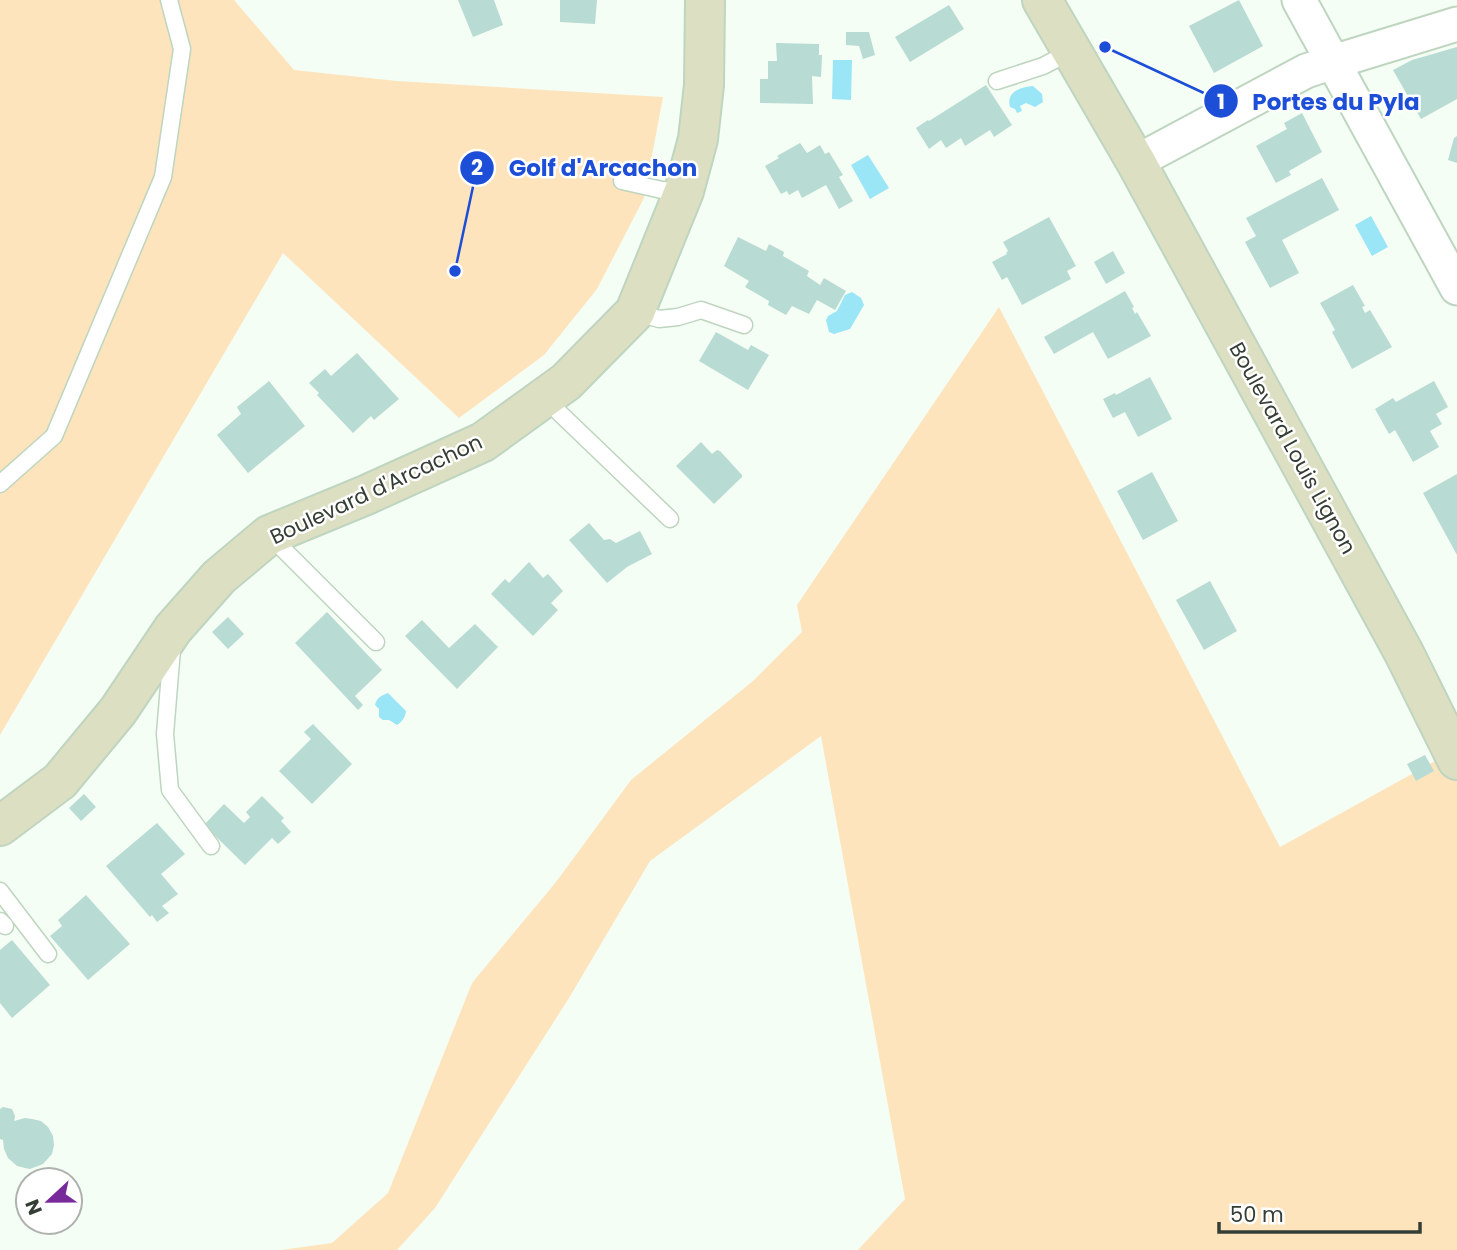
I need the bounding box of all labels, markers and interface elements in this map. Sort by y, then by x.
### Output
callout: Portes du Pyla [1203,79,1434,123]
text: Portes du Pyla [1252,86,1420,118]
text: 1 [1217,87,1225,116]
callout: Golf d'Arcachon [459,146,711,190]
text: Golf d'Arcachon [509,152,697,184]
text: 2 [471,153,483,182]
street label: Boulevard Louis Lignon [1223,337,1363,559]
street label: Boulevard d'Arcachon [265,427,487,551]
north arrow [14,1166,84,1236]
scale bar [1219,1190,1420,1234]
text: N [19,1195,49,1219]
text: 50 m [1230,1200,1284,1229]

